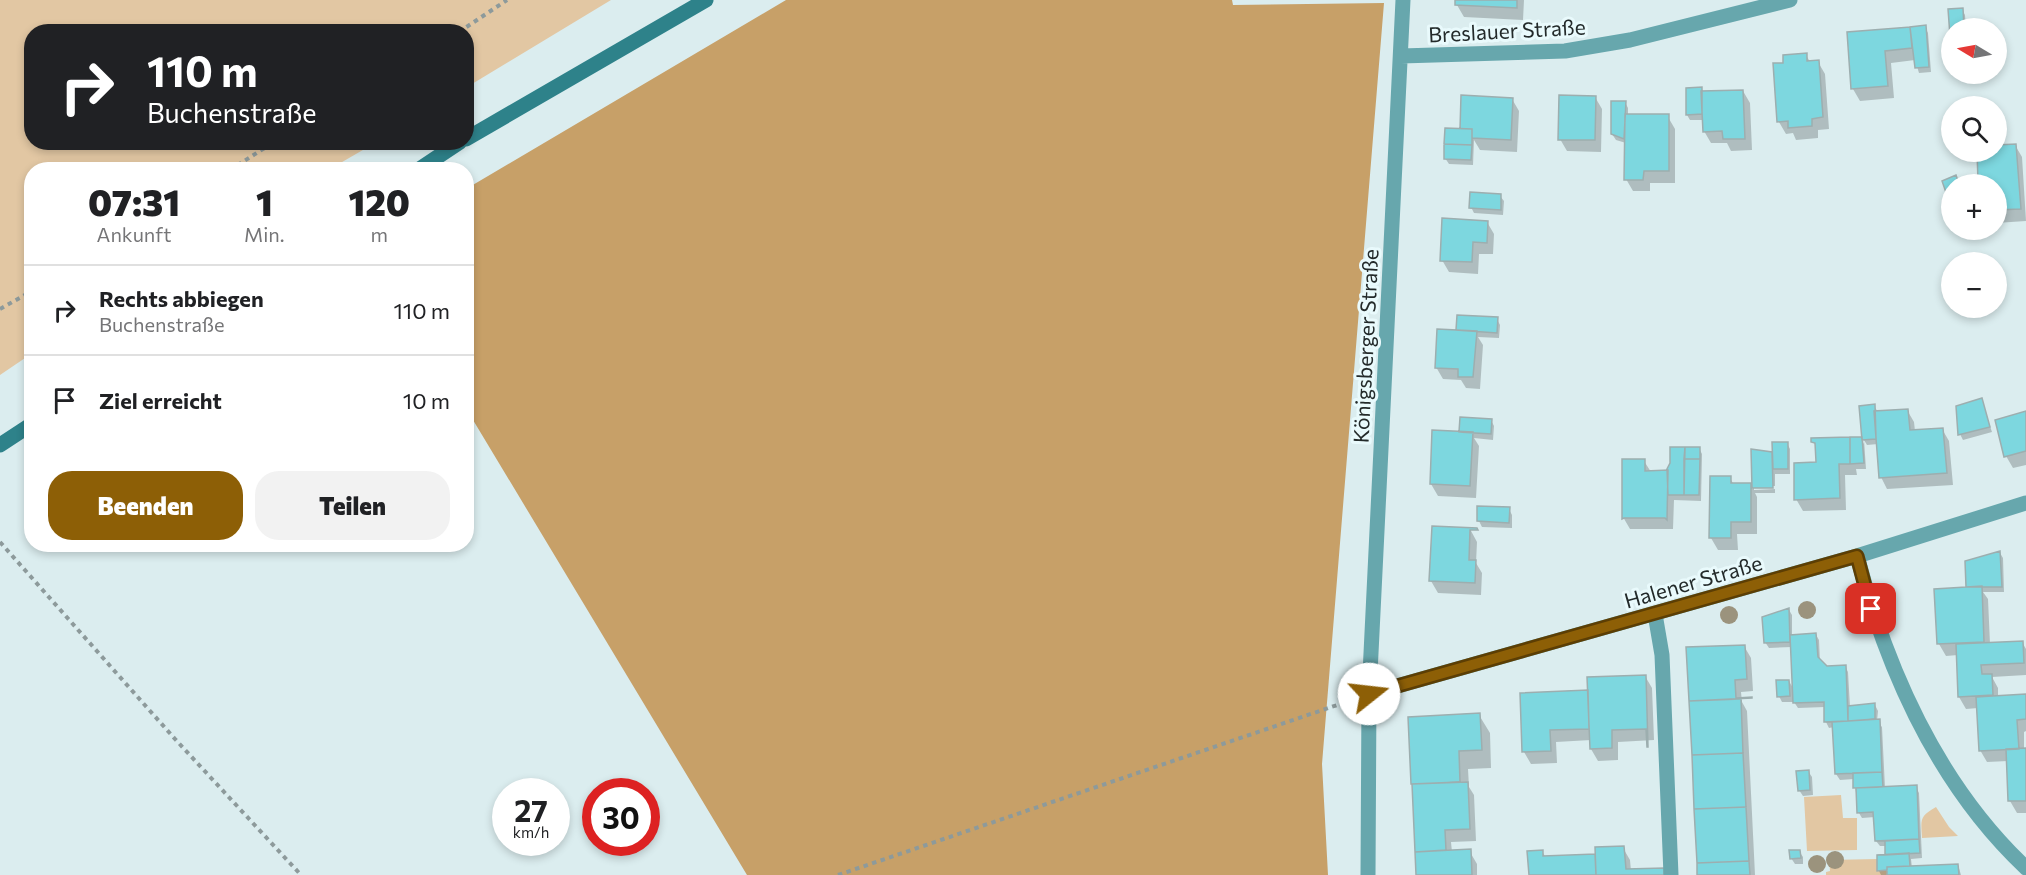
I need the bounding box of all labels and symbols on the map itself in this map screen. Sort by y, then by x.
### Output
street label: Breslauer Straße [1428,13,1586,47]
north arrow [1941,18,2007,84]
street label: Königsberger Straße [1347,248,1383,444]
street label: Halener Straße [1621,549,1765,613]
pin [1845,583,1896,634]
position arrow [1337,662,1401,726]
speed limit sign: 30 [582,778,660,856]

